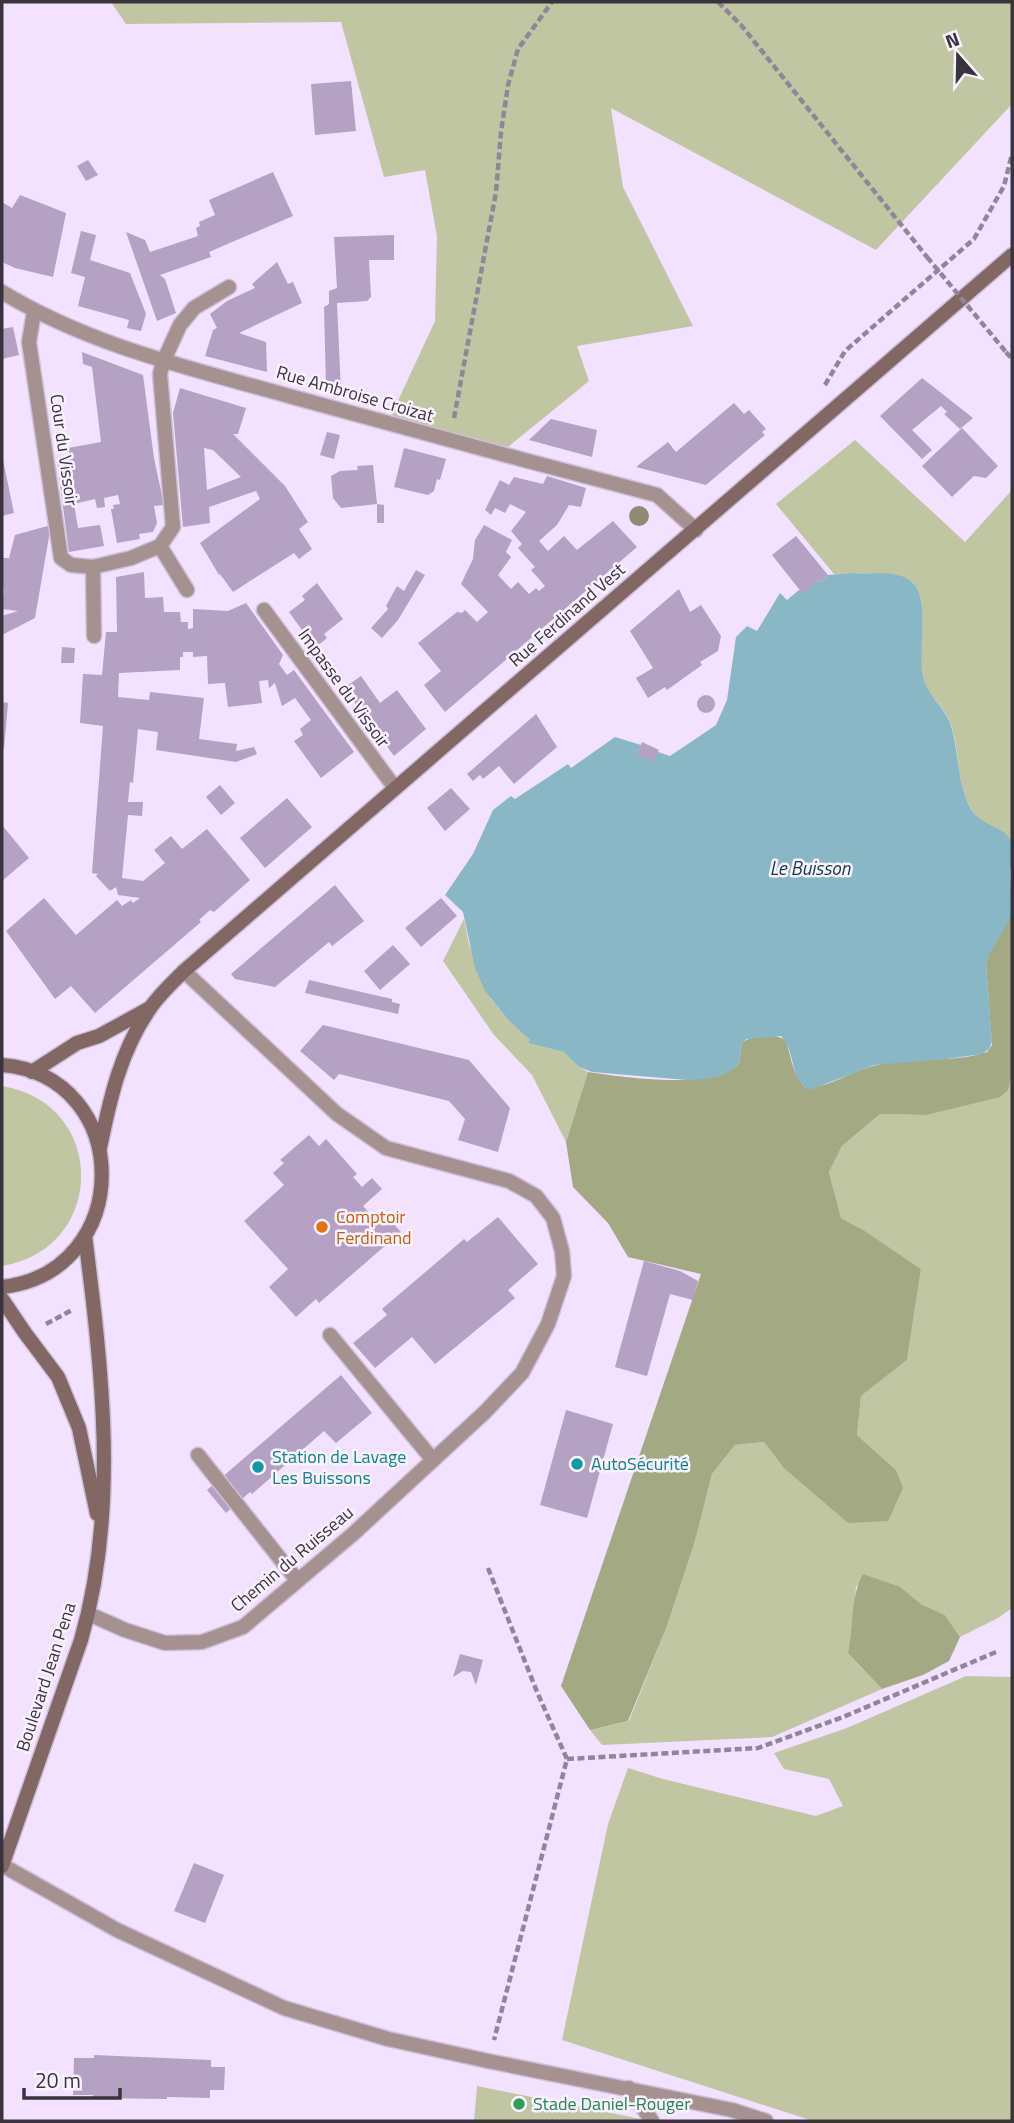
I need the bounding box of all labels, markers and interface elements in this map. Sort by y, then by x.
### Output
north arrow [923,21,993,91]
text: N [941,24,963,55]
street label: Rue Ambroise Croizat [273,358,438,429]
street label: Cour du Vissoir [43,392,86,508]
street label: Rue Ferdinand Vest [502,556,631,673]
street label: Impasse du Vissoir [292,622,397,753]
water label: Le Buisson [770,853,851,882]
place label: Comptoir Ferdinand [336,1203,412,1251]
marker: Comptoir Ferdinand [314,1219,330,1235]
place label: Station de Lavage Les Buissons [272,1443,406,1491]
place label: AutoSécurité [591,1450,689,1477]
marker: AutoSécurité [569,1456,585,1472]
marker: Station de Lavage Les Buissons [250,1459,266,1475]
street label: Chemin du Ruisseau [224,1499,359,1618]
street label: Boulevard Jean Pena [9,1599,82,1755]
scale bar [24,2056,121,2100]
text: 20 m [35,2064,81,2096]
place label: Stade Daniel-Rouger [533,2090,690,2117]
marker: Stade Daniel-Rouger [511,2096,527,2112]

